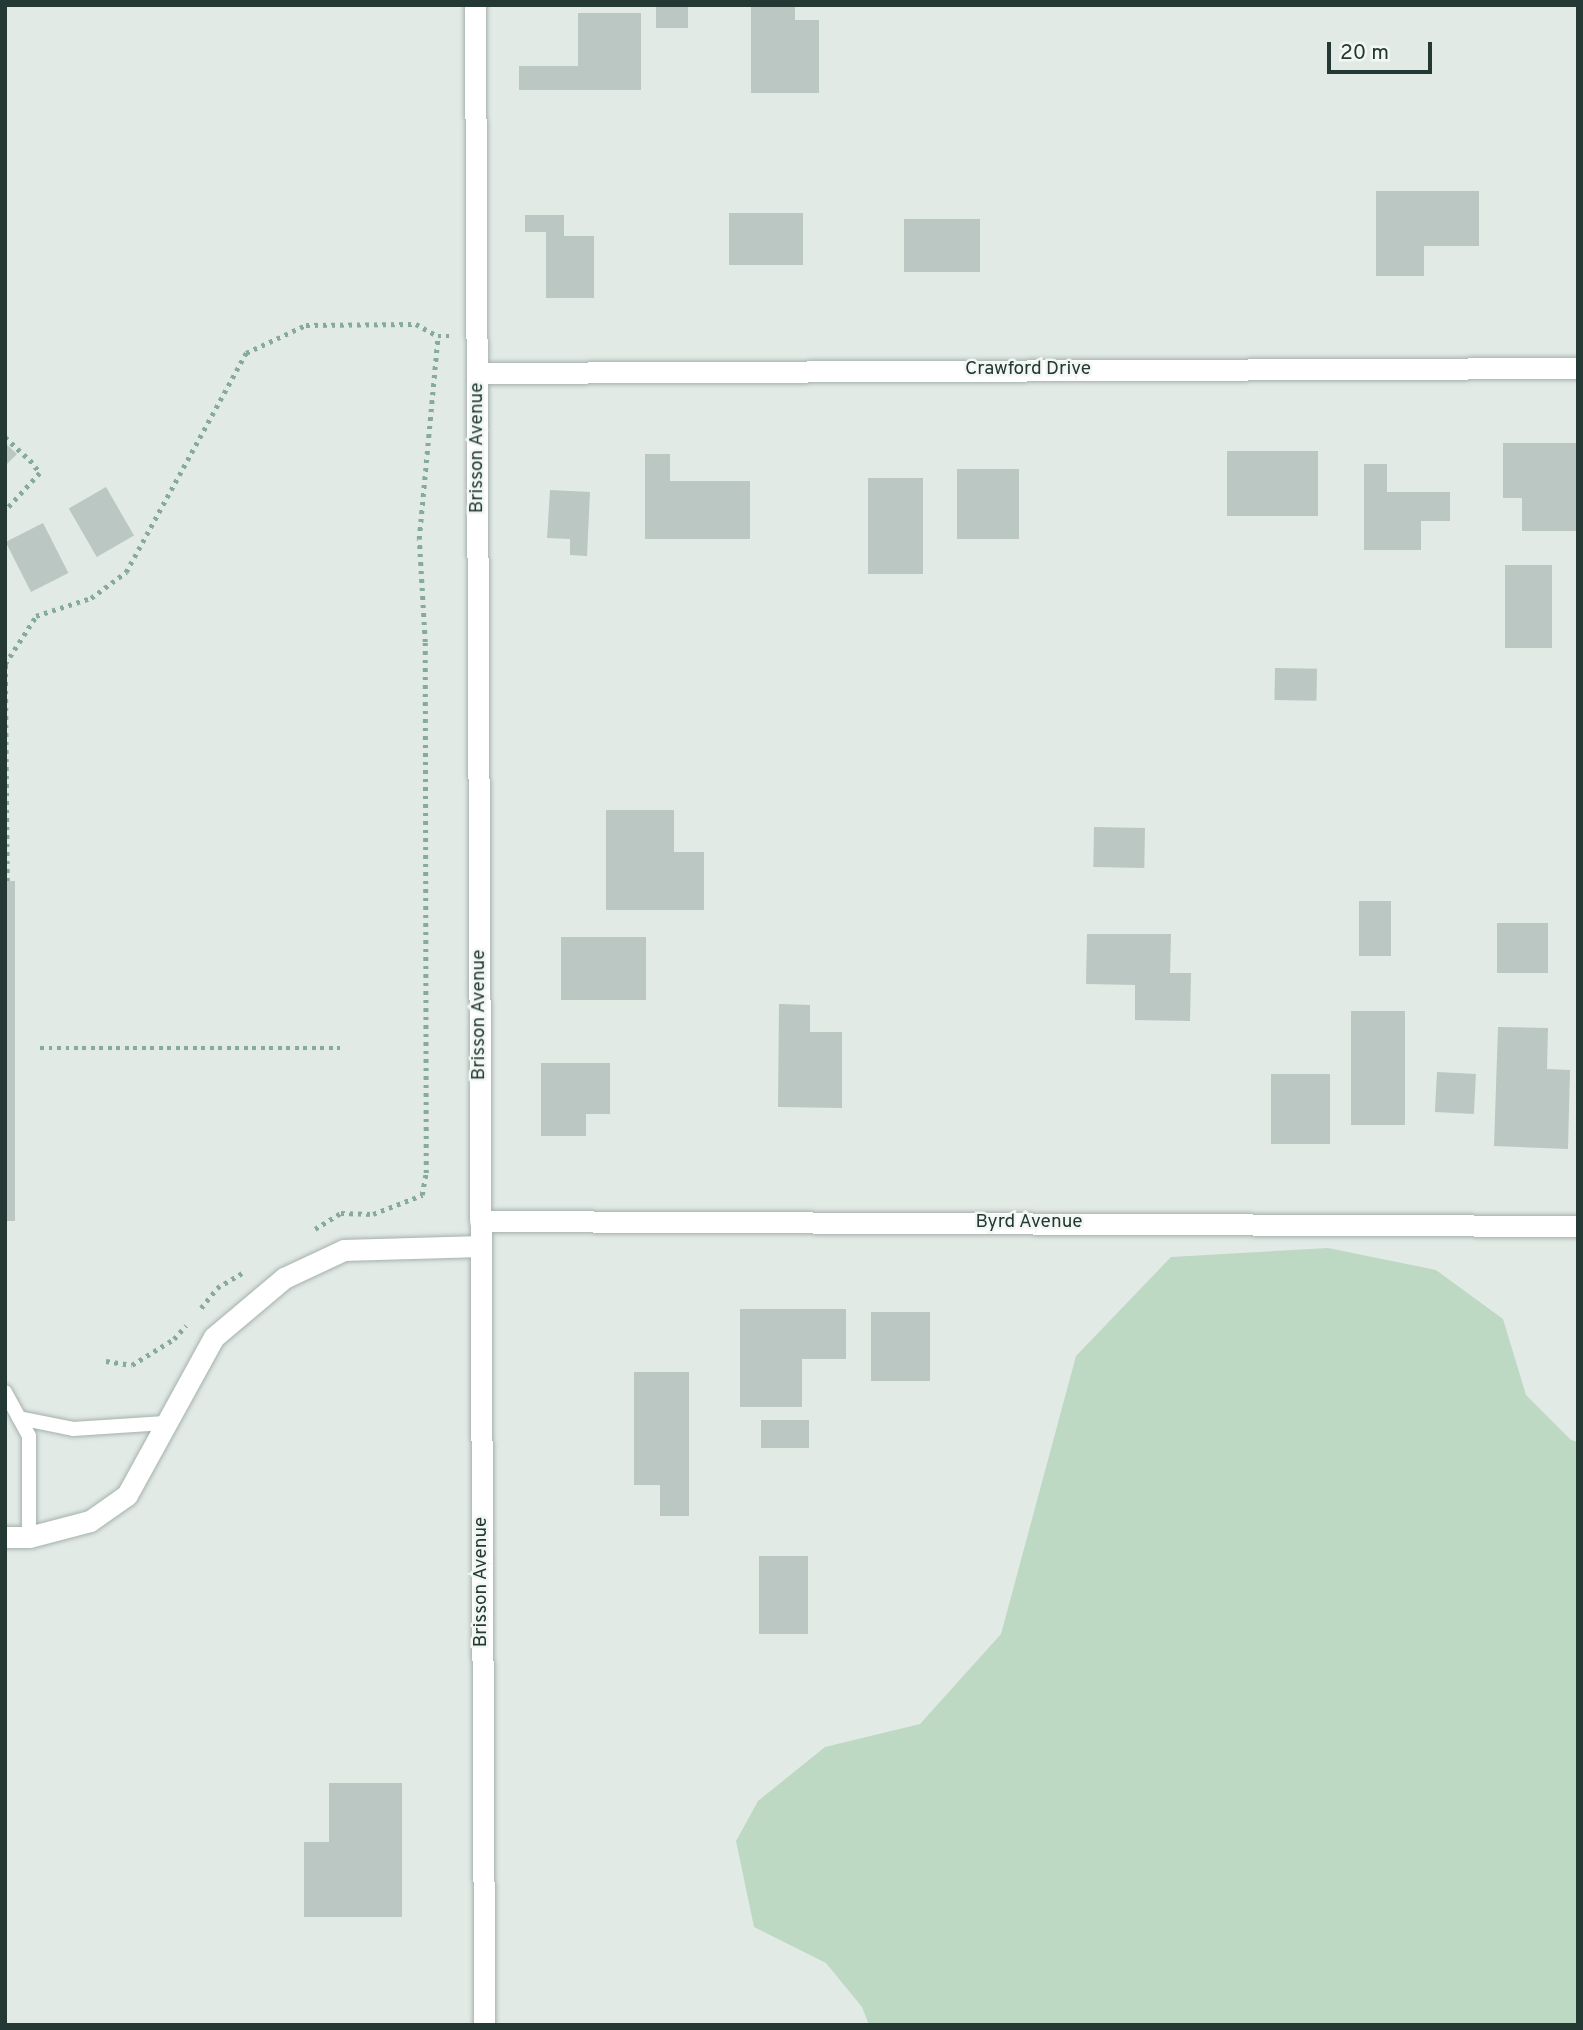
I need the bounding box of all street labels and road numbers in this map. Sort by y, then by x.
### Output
street label: Crawford Drive [965,359,1091,381]
street label: Brisson Avenue [467,382,489,514]
street label: Brisson Avenue [469,949,491,1081]
street label: Byrd Avenue [975,1212,1083,1234]
street label: Brisson Avenue [471,1516,493,1648]

